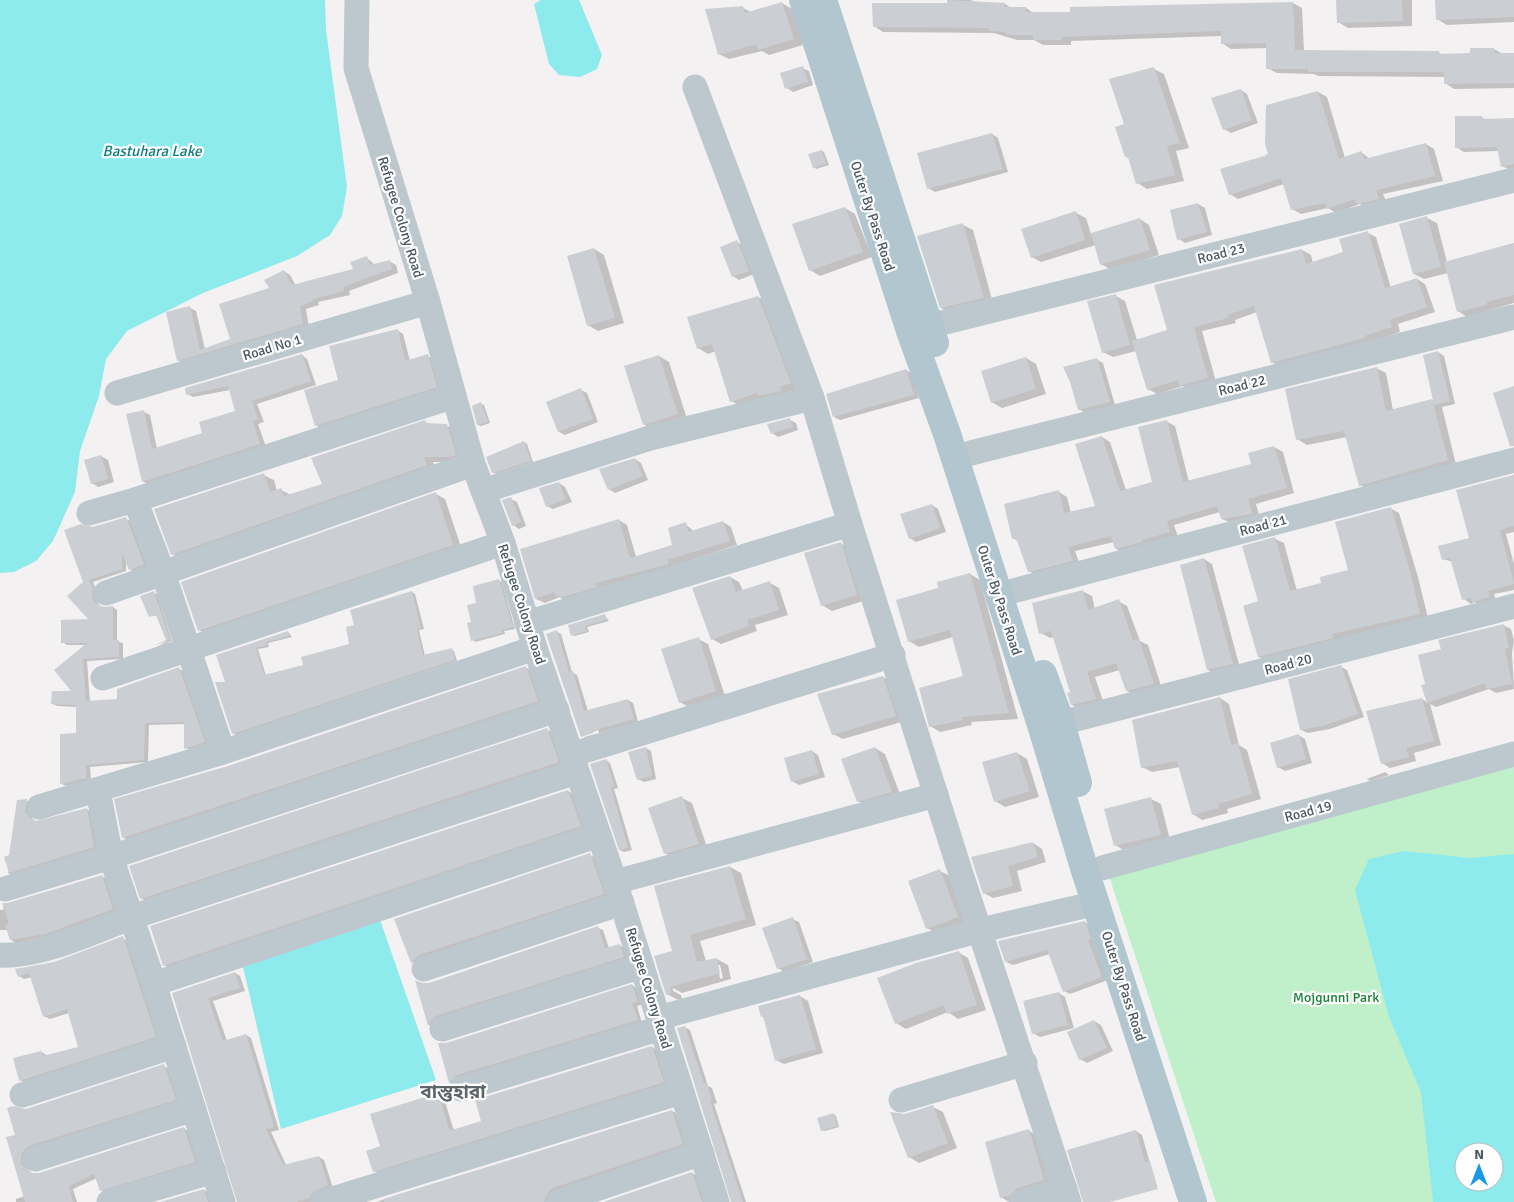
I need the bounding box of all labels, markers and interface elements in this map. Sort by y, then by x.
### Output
water label: Bastuhara Lake [103,142,203,160]
street label: Refugee Colony Road [374,154,427,280]
street label: Outer By Pass Road [847,159,898,273]
street label: Road 23 [1196,239,1247,268]
street label: Road No 1 [241,331,304,364]
street label: Road 22 [1217,371,1268,400]
street label: Road 21 [1238,511,1289,540]
street label: Refugee Colony Road [494,542,549,667]
street label: Outer By Pass Road [974,543,1025,657]
street label: Road 20 [1263,650,1314,679]
street label: Road 19 [1283,797,1334,826]
street label: Refugee Colony Road [622,925,675,1051]
street label: Outer By Pass Road [1098,929,1149,1043]
park label: Mojgunni Park [1293,989,1379,1006]
district label: বাস্তুহারা [419,1080,486,1104]
north arrow [1454,1142,1504,1192]
text: N [1474,1146,1484,1163]

